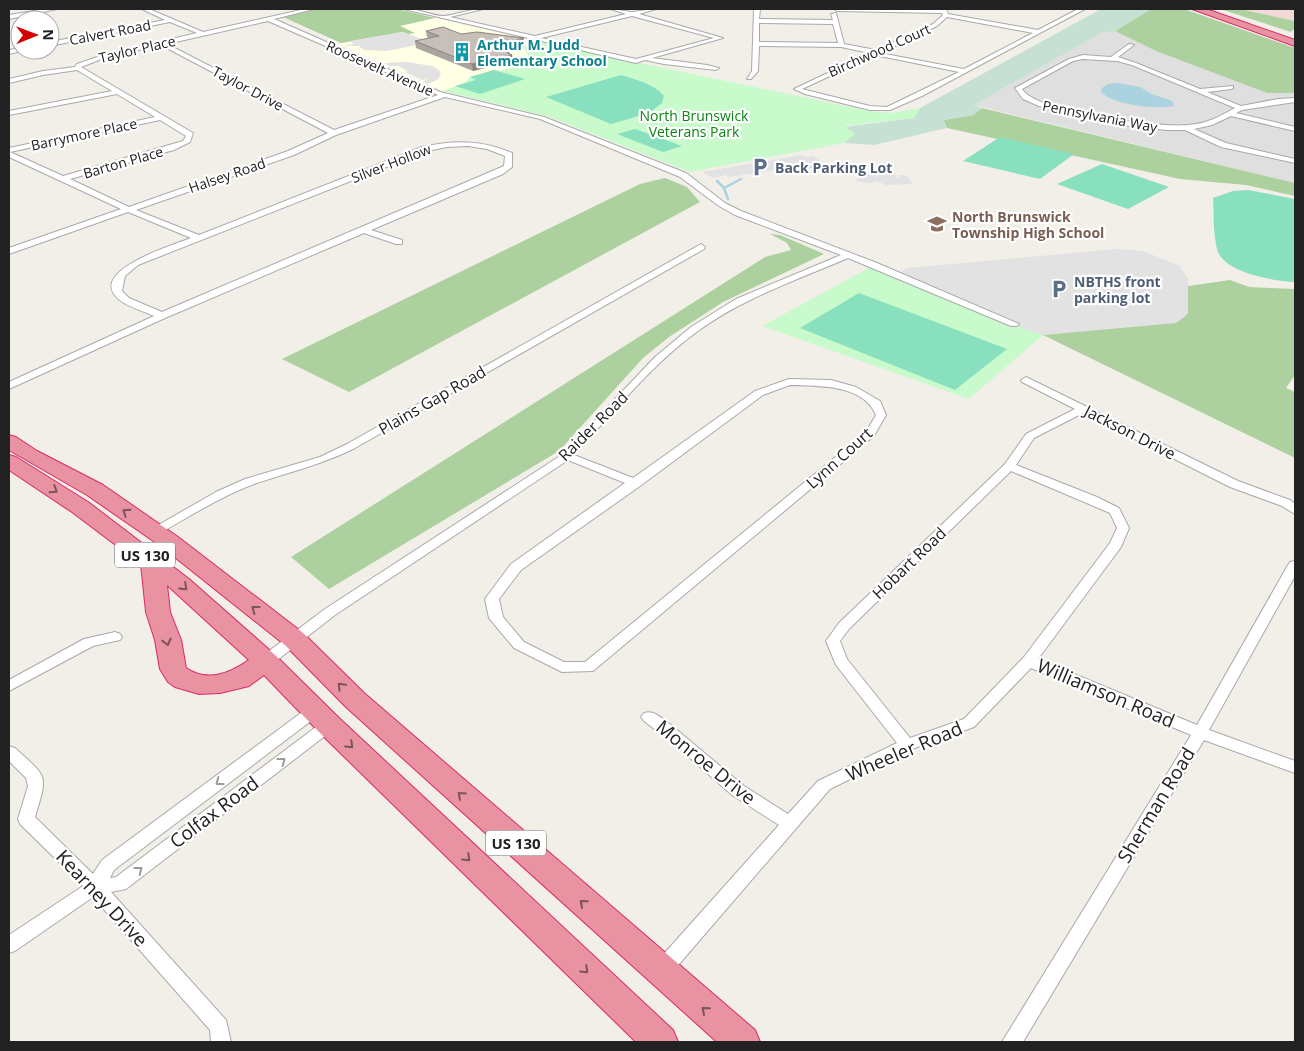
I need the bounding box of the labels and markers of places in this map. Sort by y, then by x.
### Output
place label: Arthur M. Judd Elementary School [477,35,607,70]
building icon: Arthur M. Judd Elementary School [451,41,473,63]
parking icon: Back Parking Lot [749,156,771,178]
place label: Back Parking Lot [775,158,892,177]
place label: North Brunswick Township High School [952,207,1104,242]
school or university icon: North Brunswick Township High School [926,213,948,235]
place label: NBTHS front parking lot [1074,272,1161,307]
parking icon: NBTHS front parking lot [1048,278,1070,300]

